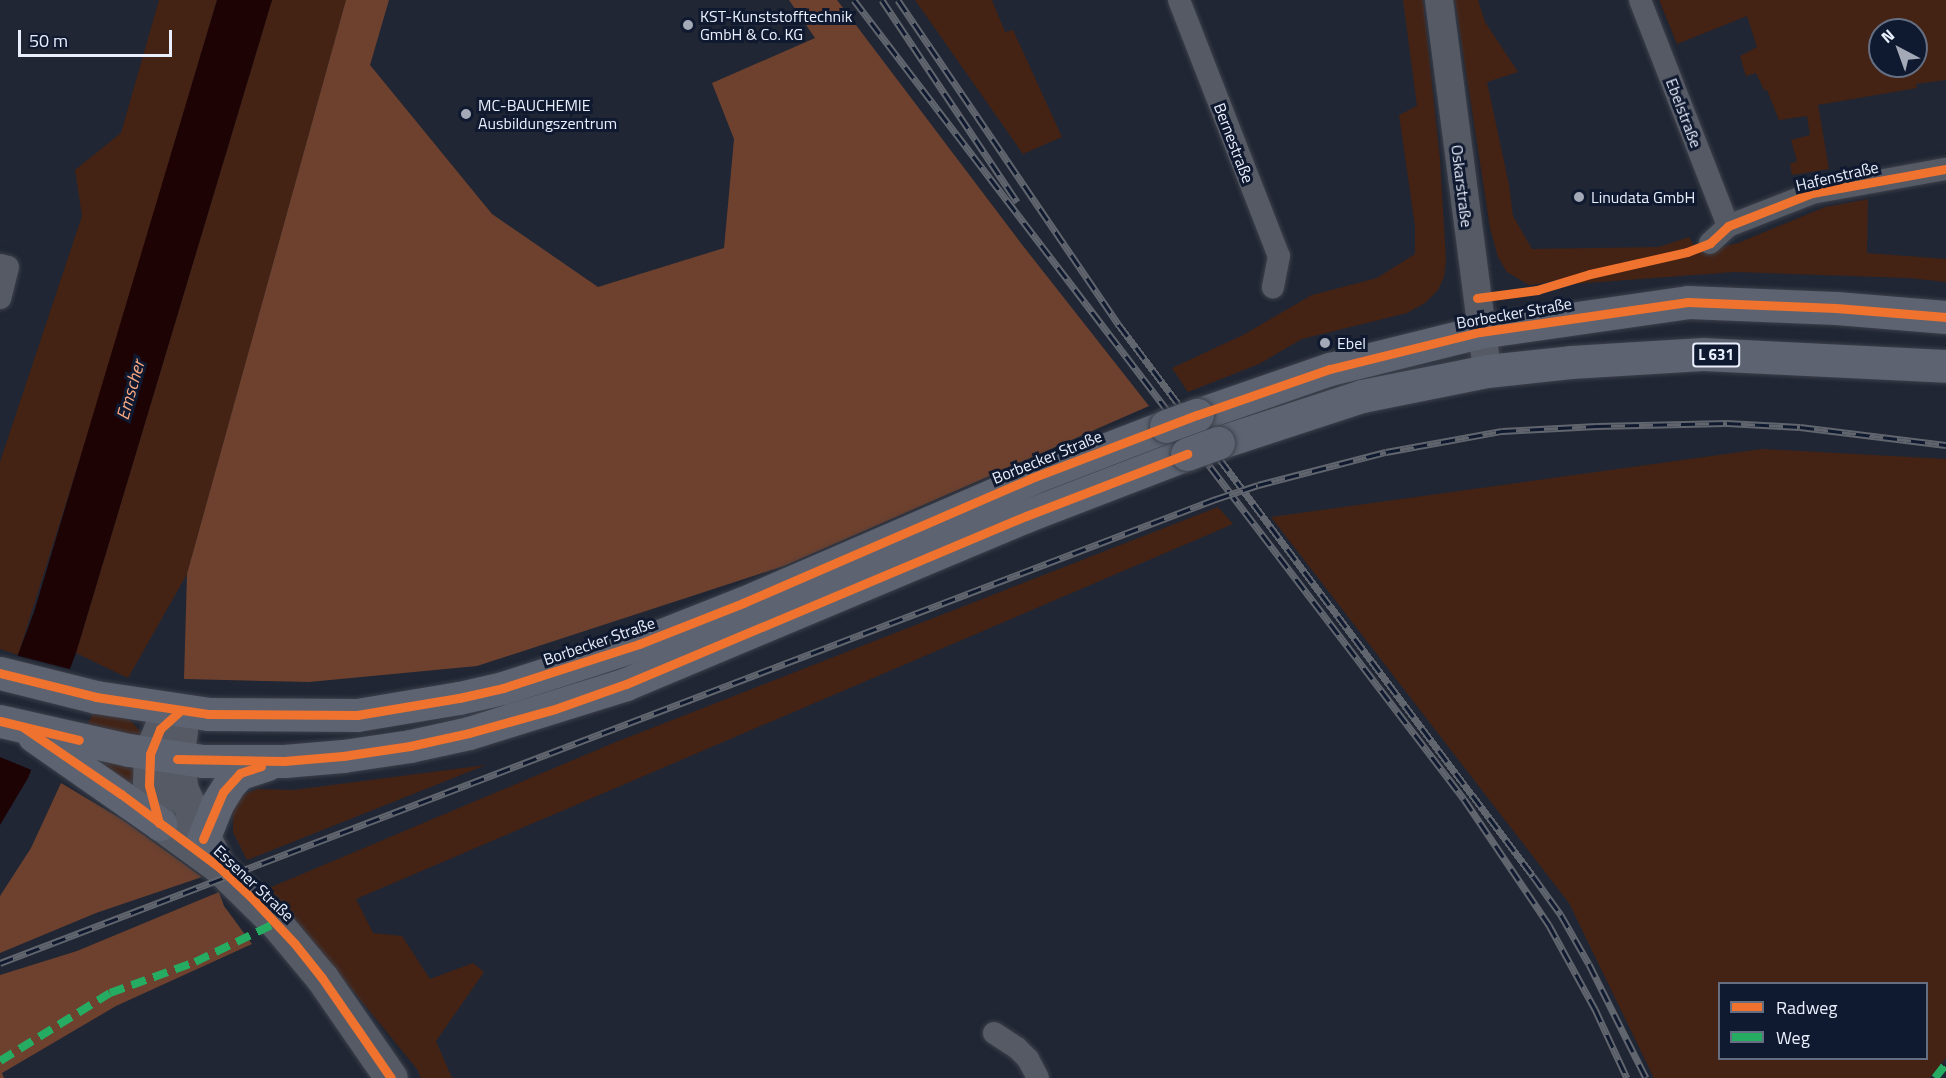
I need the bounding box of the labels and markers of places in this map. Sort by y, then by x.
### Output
place label: KST-Kunststofftechnik GmbH & Co. KG [700,6,852,44]
marker: KST-Kunststofftechnik GmbH & Co. KG [681,18,695,32]
place label: MC-BAUCHEMIE Ausbildungszentrum [478,95,617,133]
marker: MC-BAUCHEMIE Ausbildungszentrum [459,107,473,121]
place label: Linudata GmbH [1591,187,1695,207]
marker: Linudata GmbH [1572,190,1586,204]
place label: Ebel [1337,333,1366,353]
marker: Ebel [1318,336,1332,350]

